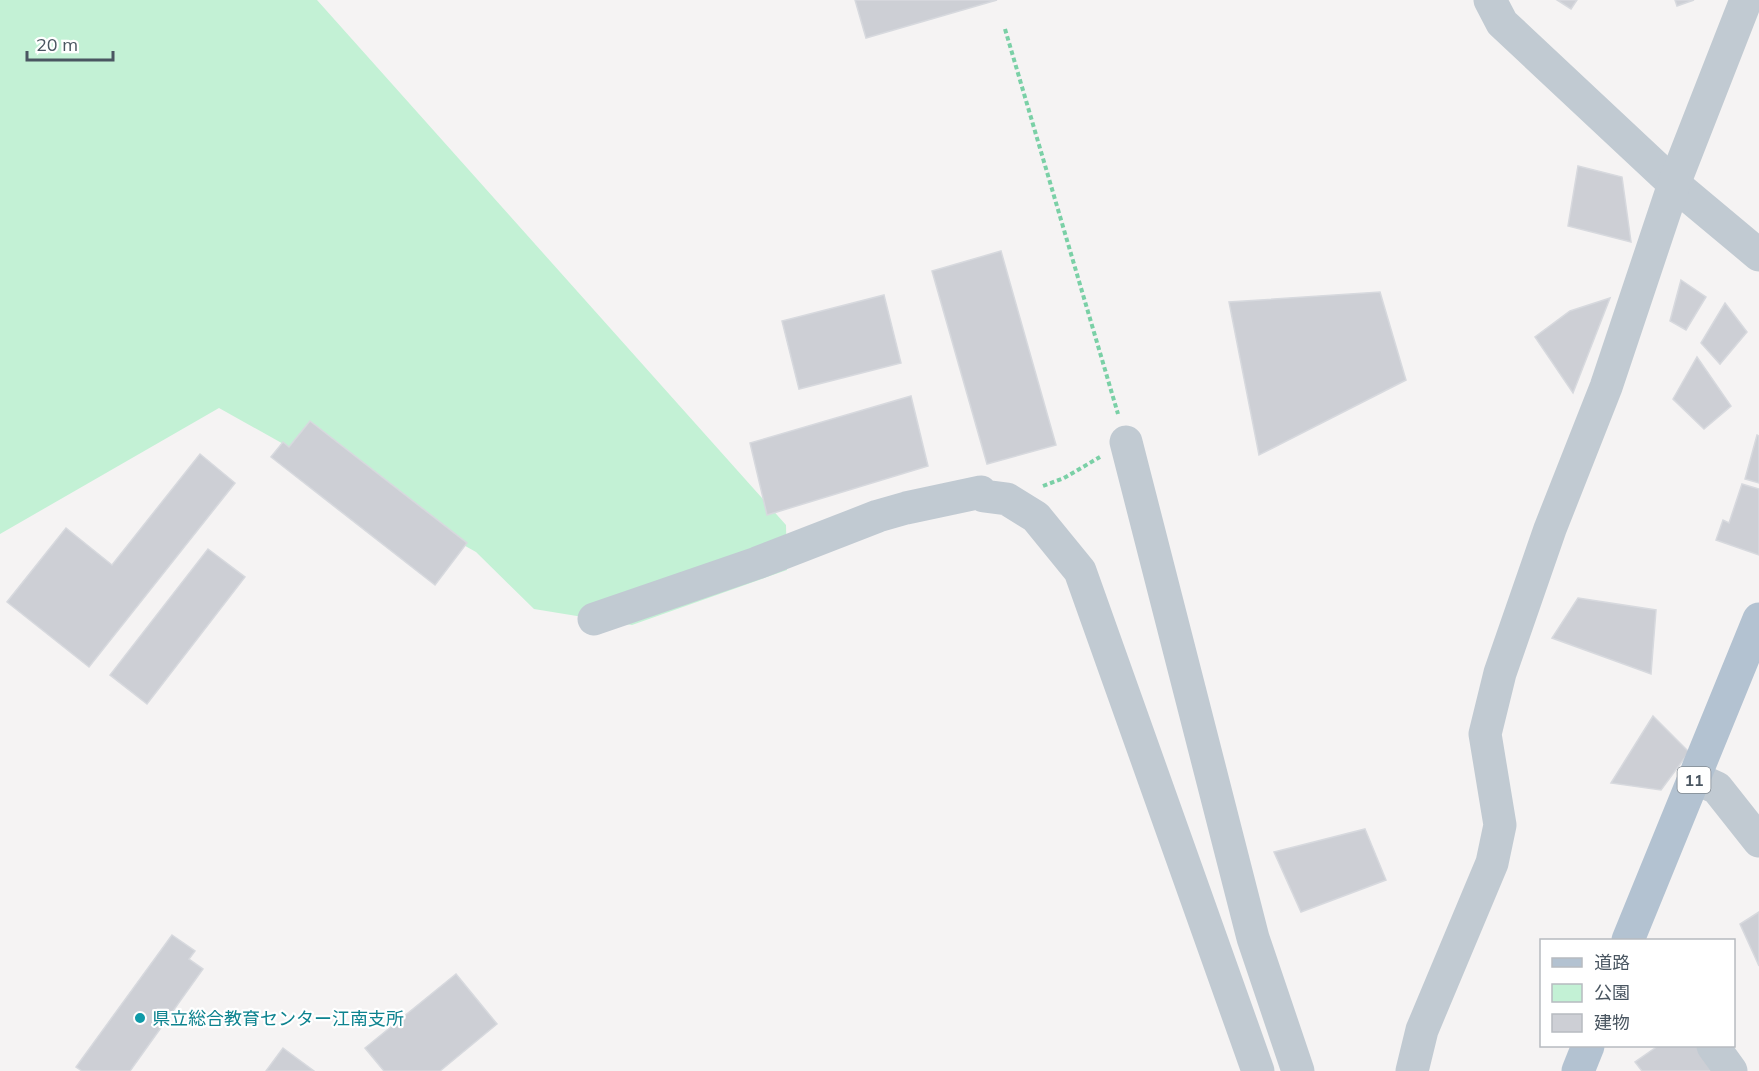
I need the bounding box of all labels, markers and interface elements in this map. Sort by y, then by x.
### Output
scale bar [27,24,112,62]
text: 20 m [36,33,78,56]
road number: 11 [1678,767,1710,793]
legend [1540,939,1735,1047]
text: 道路 [1594,951,1630,974]
text: 公園 [1594,981,1630,1004]
place label: 県立総合教育センター江南支所 [152,1007,404,1030]
marker: 県立総合教育センター江南支所 [133,1011,147,1025]
text: 建物 [1594,1011,1630,1034]

